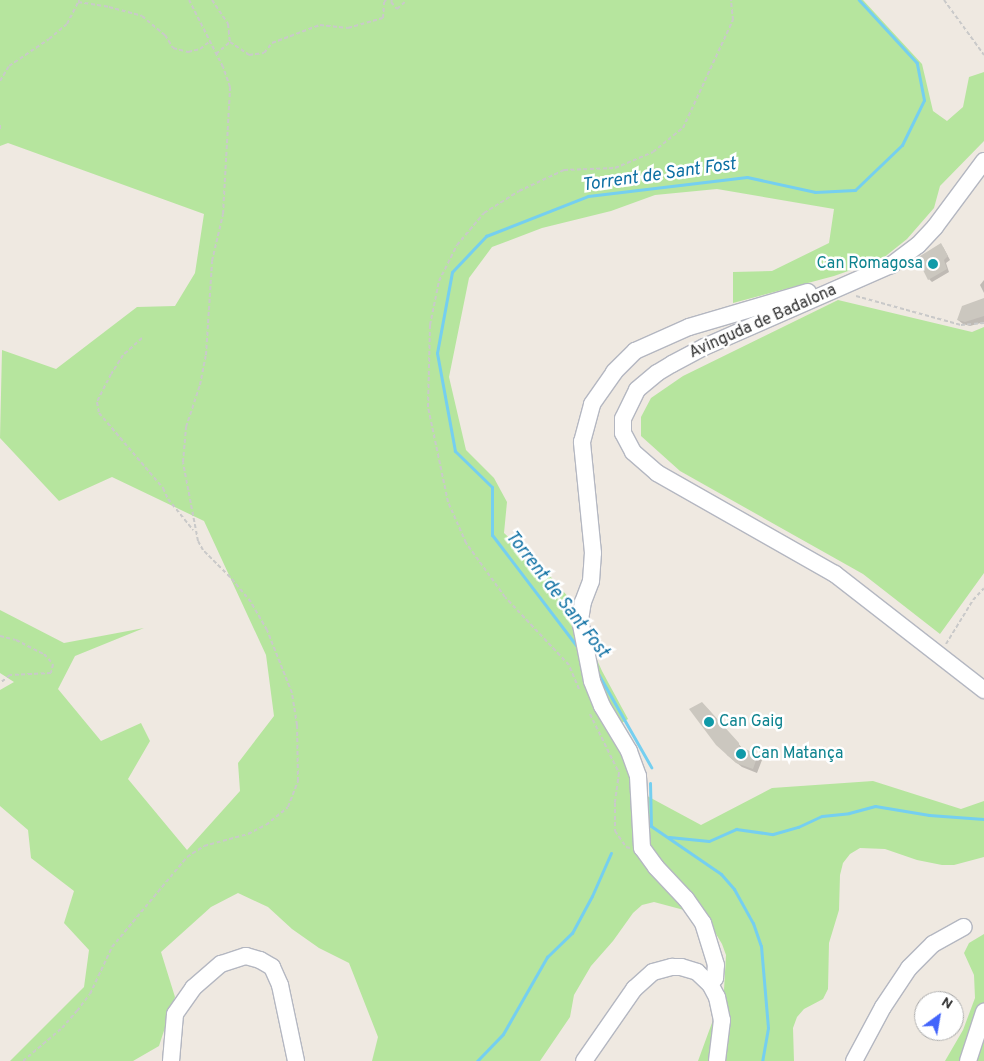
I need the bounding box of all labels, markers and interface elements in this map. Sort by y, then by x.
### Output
water label: Torrent de Sant Fost [581,155,737,197]
place label: Can Romagosa [816,254,923,274]
marker: Can Romagosa [927,258,939,270]
street label: Avinguda de Badalona [686,281,840,363]
water label: Torrent de Sant Fost [500,527,612,663]
place label: Can Gaig [719,712,783,732]
marker: Can Gaig [703,716,715,728]
place label: Can Matança [751,744,843,764]
marker: Can Matança [735,748,747,760]
north arrow [914,991,964,1041]
text: N [938,994,955,1014]

